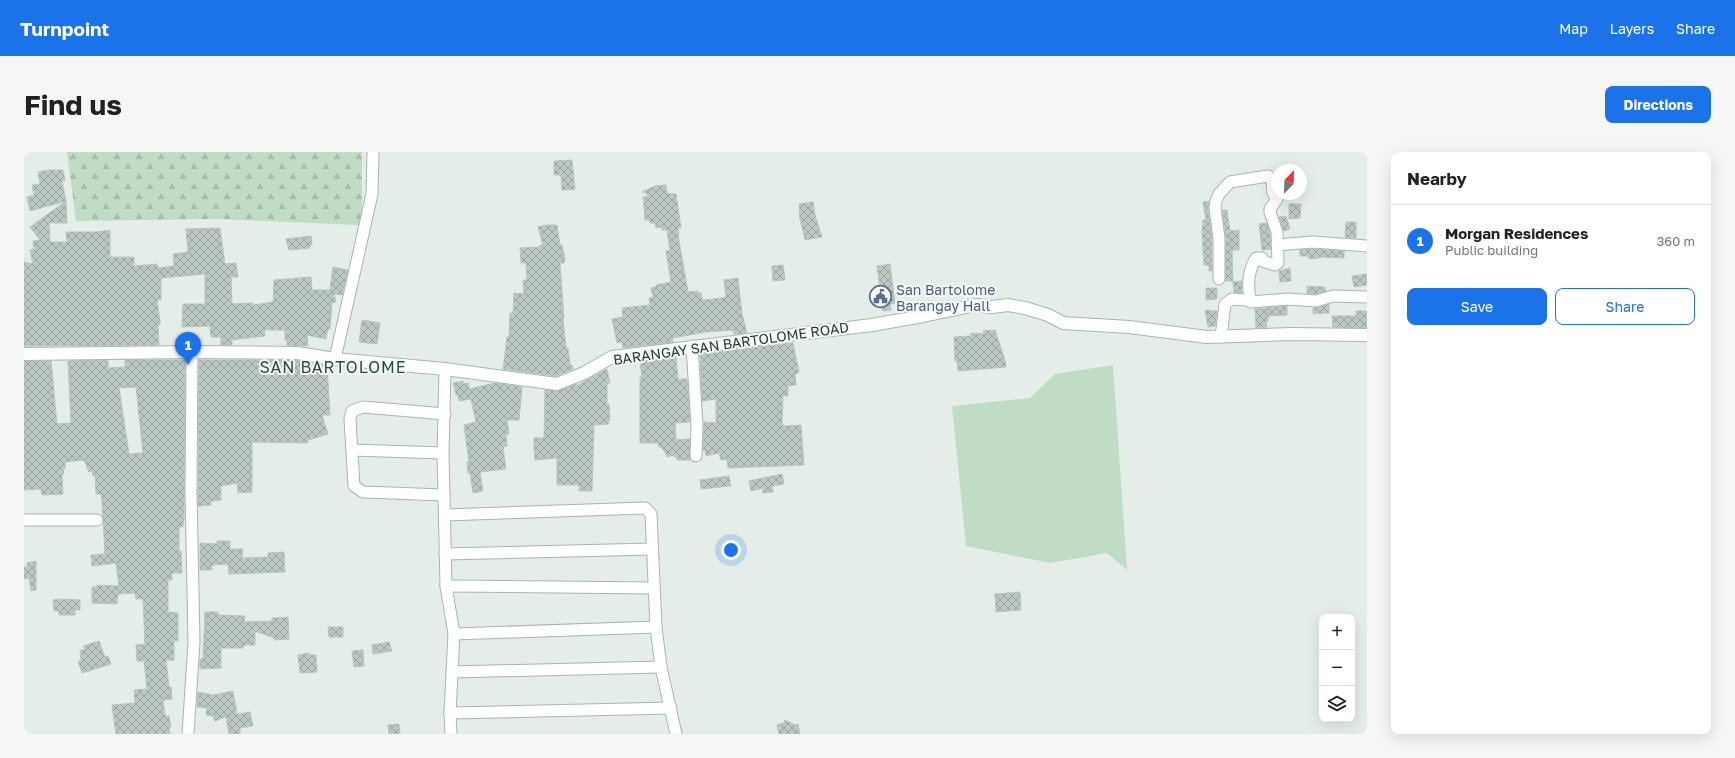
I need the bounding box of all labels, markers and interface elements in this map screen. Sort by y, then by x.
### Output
text: Turnpoint [20,17,109,40]
text: Map [1559,20,1588,37]
text: Layers [1610,20,1654,37]
text: Share [1676,20,1715,37]
button: Directions [1605,86,1711,123]
text: Find us [24,88,122,121]
north arrow [1271,164,1307,200]
text: Nearby [1407,168,1467,189]
text: Morgan Residences [1445,224,1588,242]
text: 1 [1417,233,1423,249]
text: 360 m [1657,233,1695,249]
text: Public building [1445,242,1538,258]
place label: San Bartolome Barangay Hall [896,281,995,314]
public building icon: San Bartolome Barangay Hall [867,284,893,310]
button: Save [1407,288,1547,325]
button: Share [1555,288,1695,325]
street label: BARANGAY SAN BARTOLOME ROAD [612,318,850,368]
pin: 1 [175,332,201,365]
district label: SAN BARTOLOME [259,357,407,377]
your location [721,540,741,560]
map controls [1319,614,1355,722]
button: + [1319,614,1355,650]
button: − [1319,650,1355,686]
button: layers [1319,686,1355,722]

